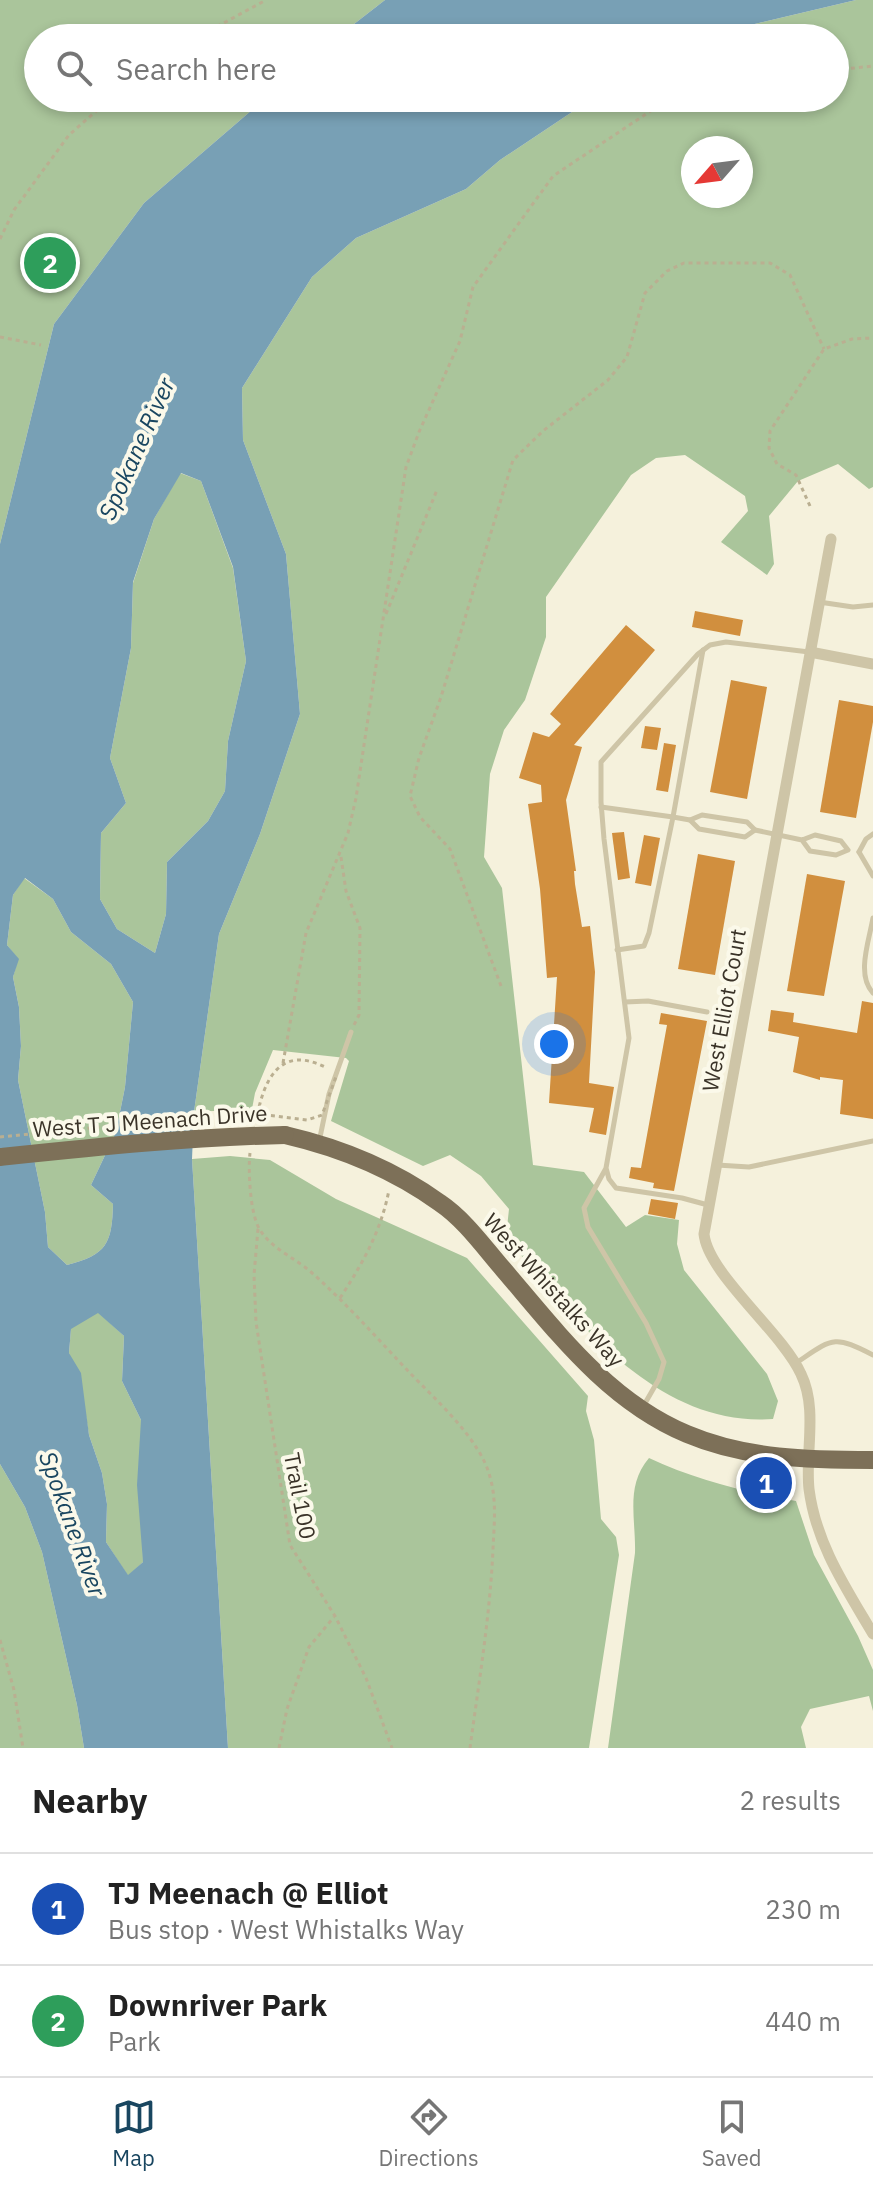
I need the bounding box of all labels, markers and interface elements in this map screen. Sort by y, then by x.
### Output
search box [24,24,849,112]
icon: search [52,46,96,90]
text: Search here [116,49,277,88]
north arrow [681,136,753,208]
pin: 2 [24,233,76,293]
water label: Spokane River [91,371,182,525]
street label: West Elliot Court [695,926,752,1093]
your location [534,1024,574,1064]
street label: West T J Meenach Drive [32,1098,268,1143]
street label: West Whistalks Way [477,1206,631,1373]
water label: Spokane River [32,1447,114,1602]
street label: Trail 100 [278,1450,323,1542]
pin: 1 [740,1453,792,1513]
text: Nearby [32,1778,147,1822]
text: 2 results [739,1783,841,1817]
text: TJ Meenach @ Elliot [108,1873,389,1912]
text: 1 [50,1892,66,1926]
text: 230 m [765,1892,841,1926]
text: Bus stop · West Whistalks Way [108,1912,464,1946]
text: Downriver Park [108,1985,327,2024]
text: 2 [50,2004,66,2038]
text: 440 m [765,2004,841,2038]
text: Park [108,2024,161,2058]
tab: Map [112,2095,156,2172]
tab: Directions [379,2095,479,2172]
tab: Saved [702,2095,761,2172]

